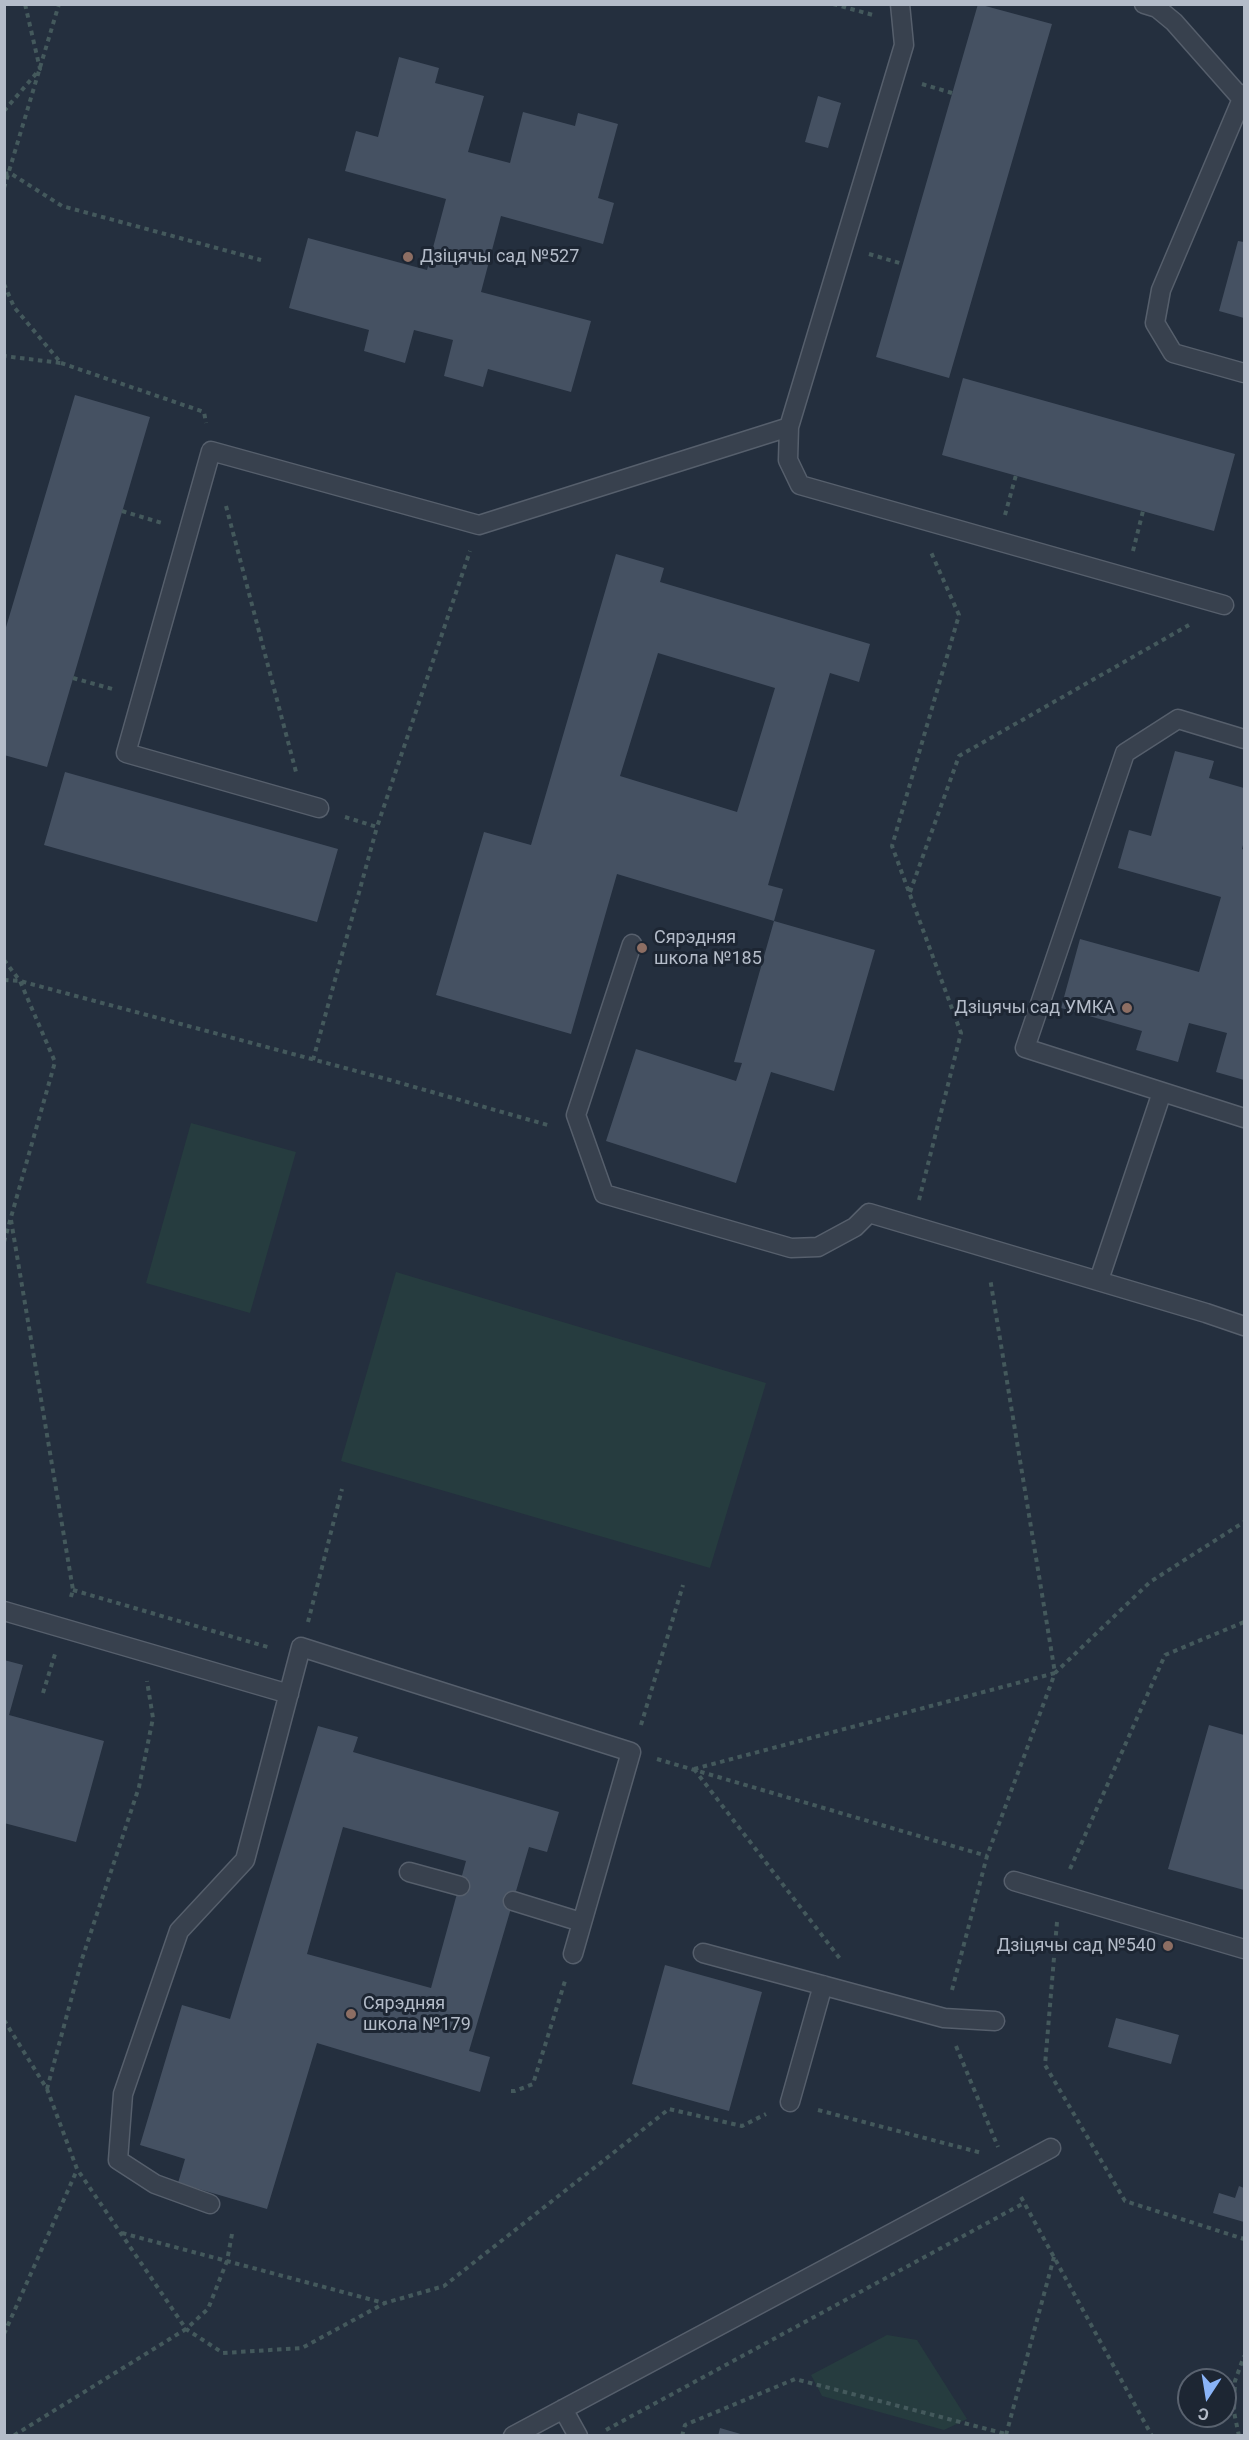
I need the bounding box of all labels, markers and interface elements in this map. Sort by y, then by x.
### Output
place label: Дзіцячы сад №527 [420,246,579,268]
marker: Дзіцячы сад №527 [401,250,415,264]
place label: Сярэдняя школа №185 [654,927,762,970]
marker: Сярэдняя школа №185 [635,941,649,955]
place label: Дзіцячы сад УМКА [954,997,1115,1019]
marker: Дзіцячы сад УМКА [1120,1001,1134,1015]
place label: Дзіцячы сад №540 [997,1935,1156,1957]
marker: Дзіцячы сад №540 [1161,1939,1175,1953]
place label: Сярэдняя школа №179 [363,1993,471,2036]
marker: Сярэдняя школа №179 [344,2007,358,2021]
north arrow [1177,2368,1237,2428]
text: С [1196,2404,1211,2425]

